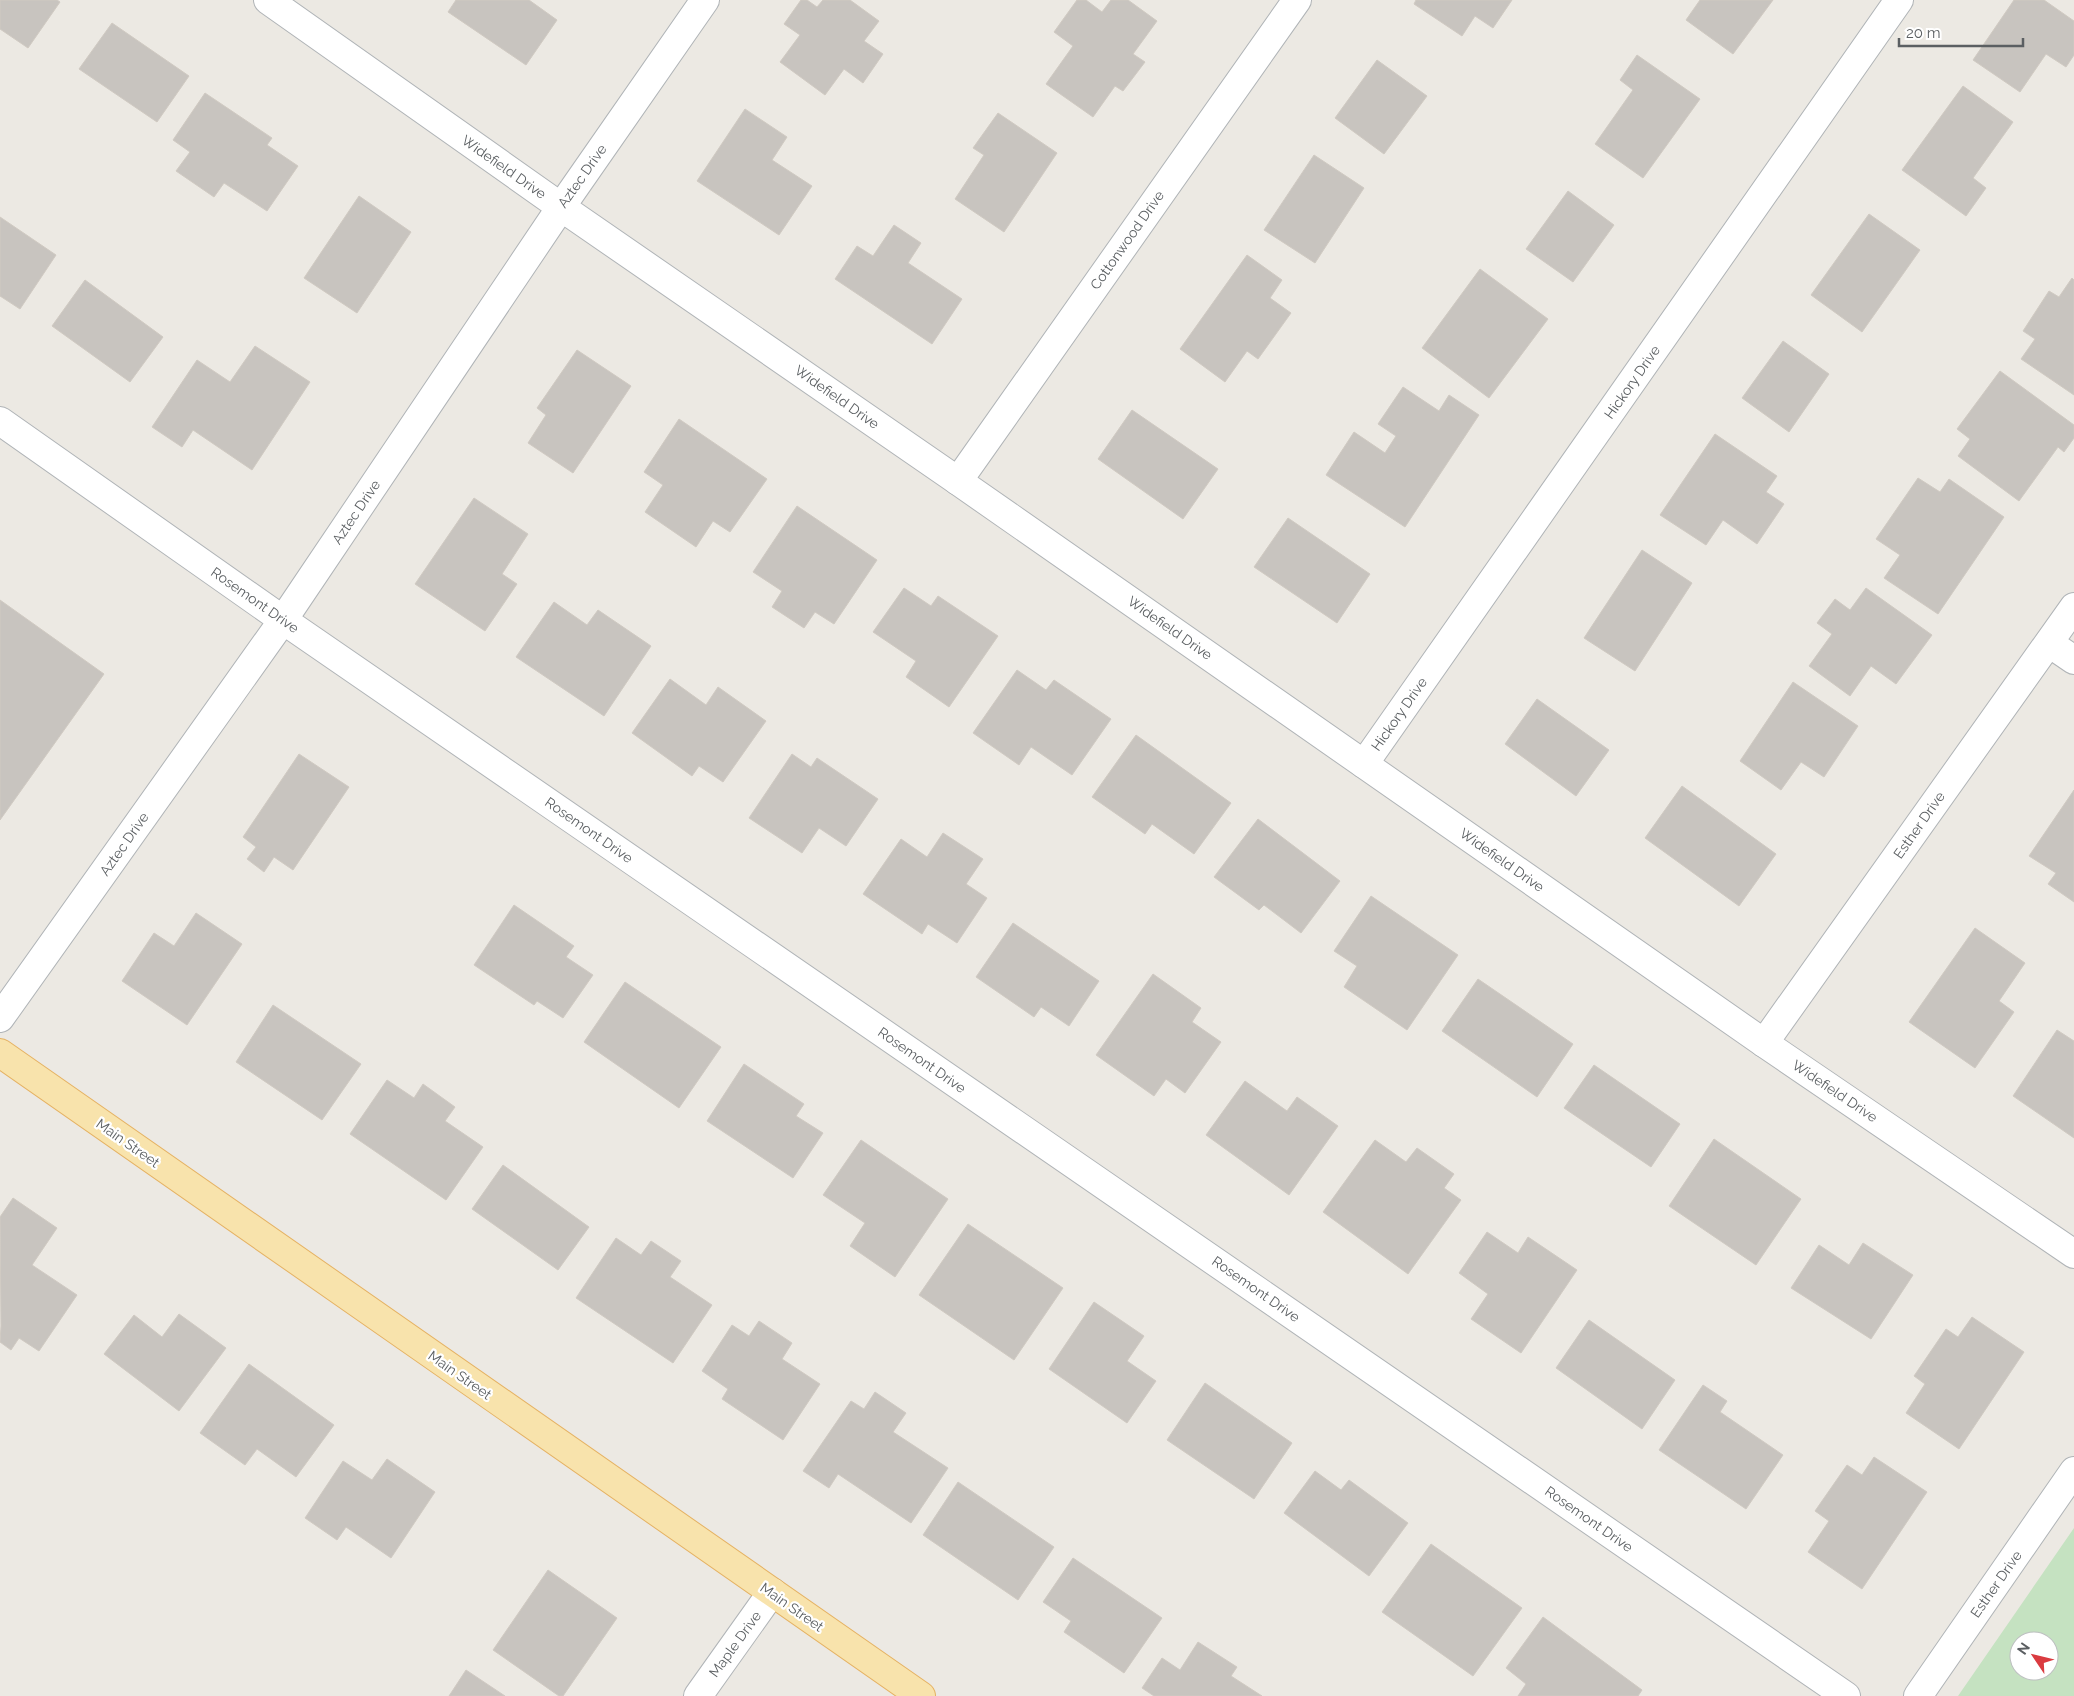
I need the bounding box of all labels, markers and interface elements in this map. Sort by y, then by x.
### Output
scale bar [1899,15,2023,47]
text: 20 m [1906,24,1941,42]
street label: Widefield Drive [459,132,549,202]
street label: Aztec Drive [554,141,610,211]
street label: Cottonwood Drive [1087,188,1167,292]
street label: Hickory Drive [1601,342,1663,422]
street label: Widefield Drive [792,362,882,432]
street label: Aztec Drive [329,477,383,547]
street label: Rosemont Drive [208,564,302,636]
street label: Widefield Drive [1125,593,1215,663]
street label: Hickory Drive [1368,674,1430,754]
street label: Esther Drive [1890,789,1948,861]
street label: Rosemont Drive [542,794,636,866]
street label: Aztec Drive [96,809,152,879]
street label: Widefield Drive [1457,825,1547,895]
street label: Rosemont Drive [875,1024,969,1096]
street label: Widefield Drive [1789,1057,1881,1125]
street label: Main Street [93,1115,163,1171]
street label: Rosemont Drive [1209,1253,1303,1325]
street label: Main Street [425,1347,495,1403]
street label: Rosemont Drive [1542,1483,1636,1555]
street label: Esther Drive [1967,1548,2025,1620]
street label: Main Street [757,1579,827,1635]
street label: Maple Drive [706,1608,764,1680]
north arrow [2009,1631,2059,1681]
text: N [2014,1640,2033,1658]

